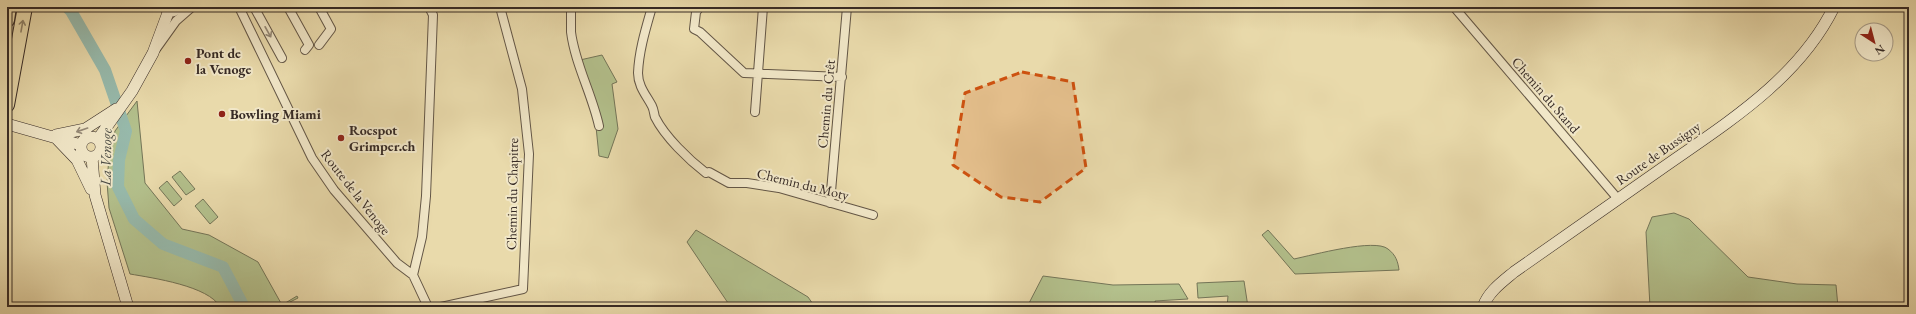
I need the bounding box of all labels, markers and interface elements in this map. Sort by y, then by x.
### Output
one-way arrow [18,20,26,33]
north arrow [1854,22,1894,62]
one-way arrow [265,26,273,38]
text: N [1872,42,1888,58]
place label: Pont de la Venoge [196,44,251,78]
street label: Chemin du Stand [1508,53,1585,138]
marker: Pont de la Venoge [183,56,193,66]
street label: Chemin du Crêt [813,58,839,149]
place label: Bowling Miami [230,105,321,123]
marker: Bowling Miami [217,109,227,119]
street label: Route de Bussigny [1612,117,1705,189]
place label: Rocspot Grimper.ch [349,121,416,155]
one-way arrow [76,126,88,134]
water label: La Venoge [95,127,116,187]
marker: Rocspot Grimper.ch [336,133,346,143]
street label: Chemin du Chapitre [502,137,522,250]
street label: Route de la Venoge [317,146,395,239]
street label: Chemin du Moty [755,164,852,204]

